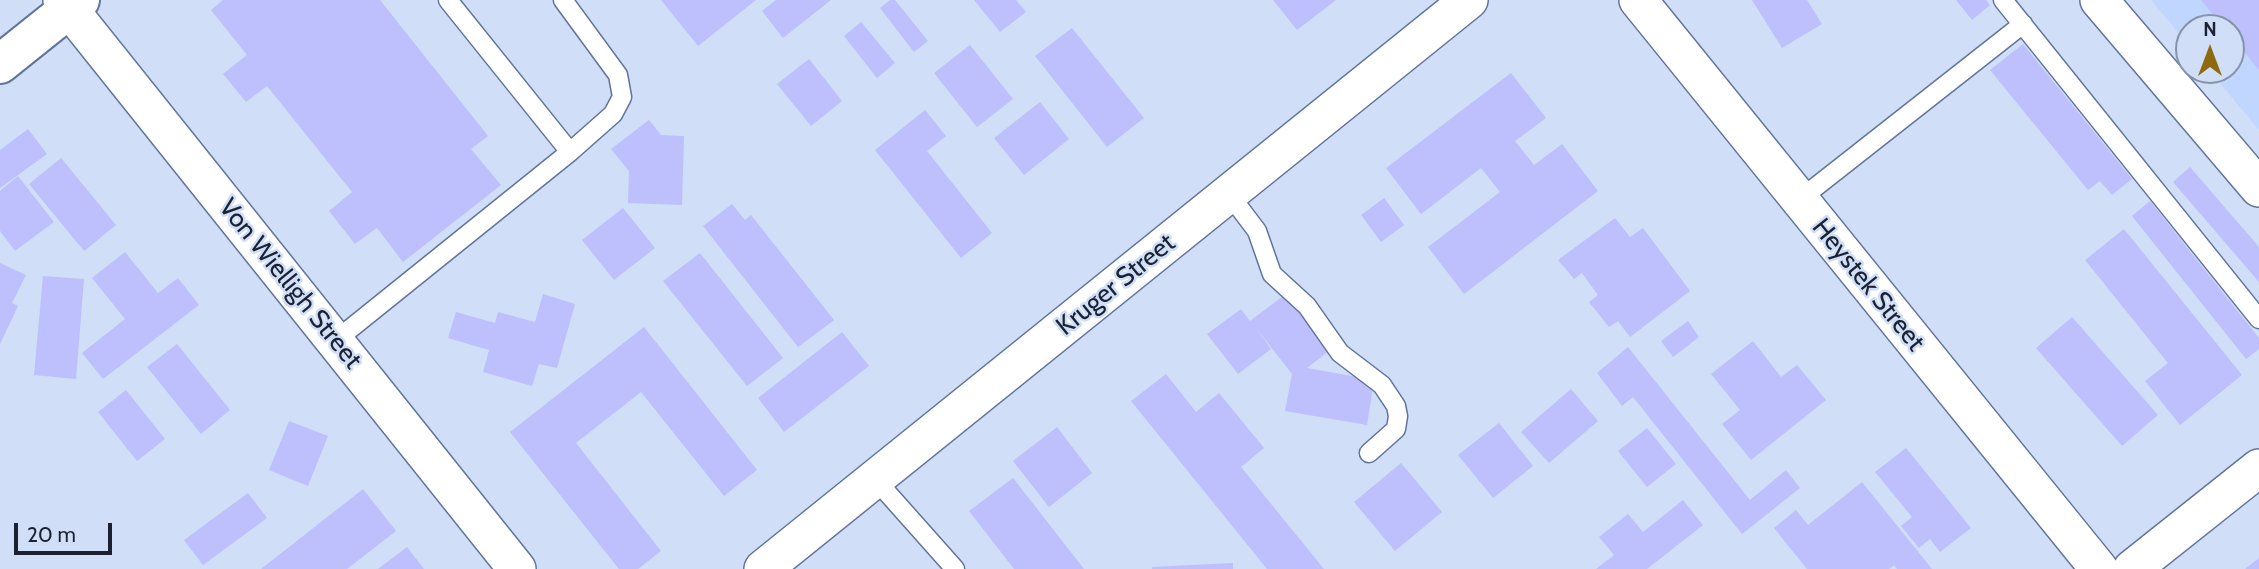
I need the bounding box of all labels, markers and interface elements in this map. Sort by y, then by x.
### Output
north arrow [2175,14,2245,84]
text: N [2203,18,2217,41]
street label: Von Wielligh Street [212,193,368,375]
street label: Heystek Street [1805,213,1931,357]
street label: Kruger Street [1050,228,1182,342]
scale bar [18,510,116,554]
text: 20 m [27,522,76,547]

